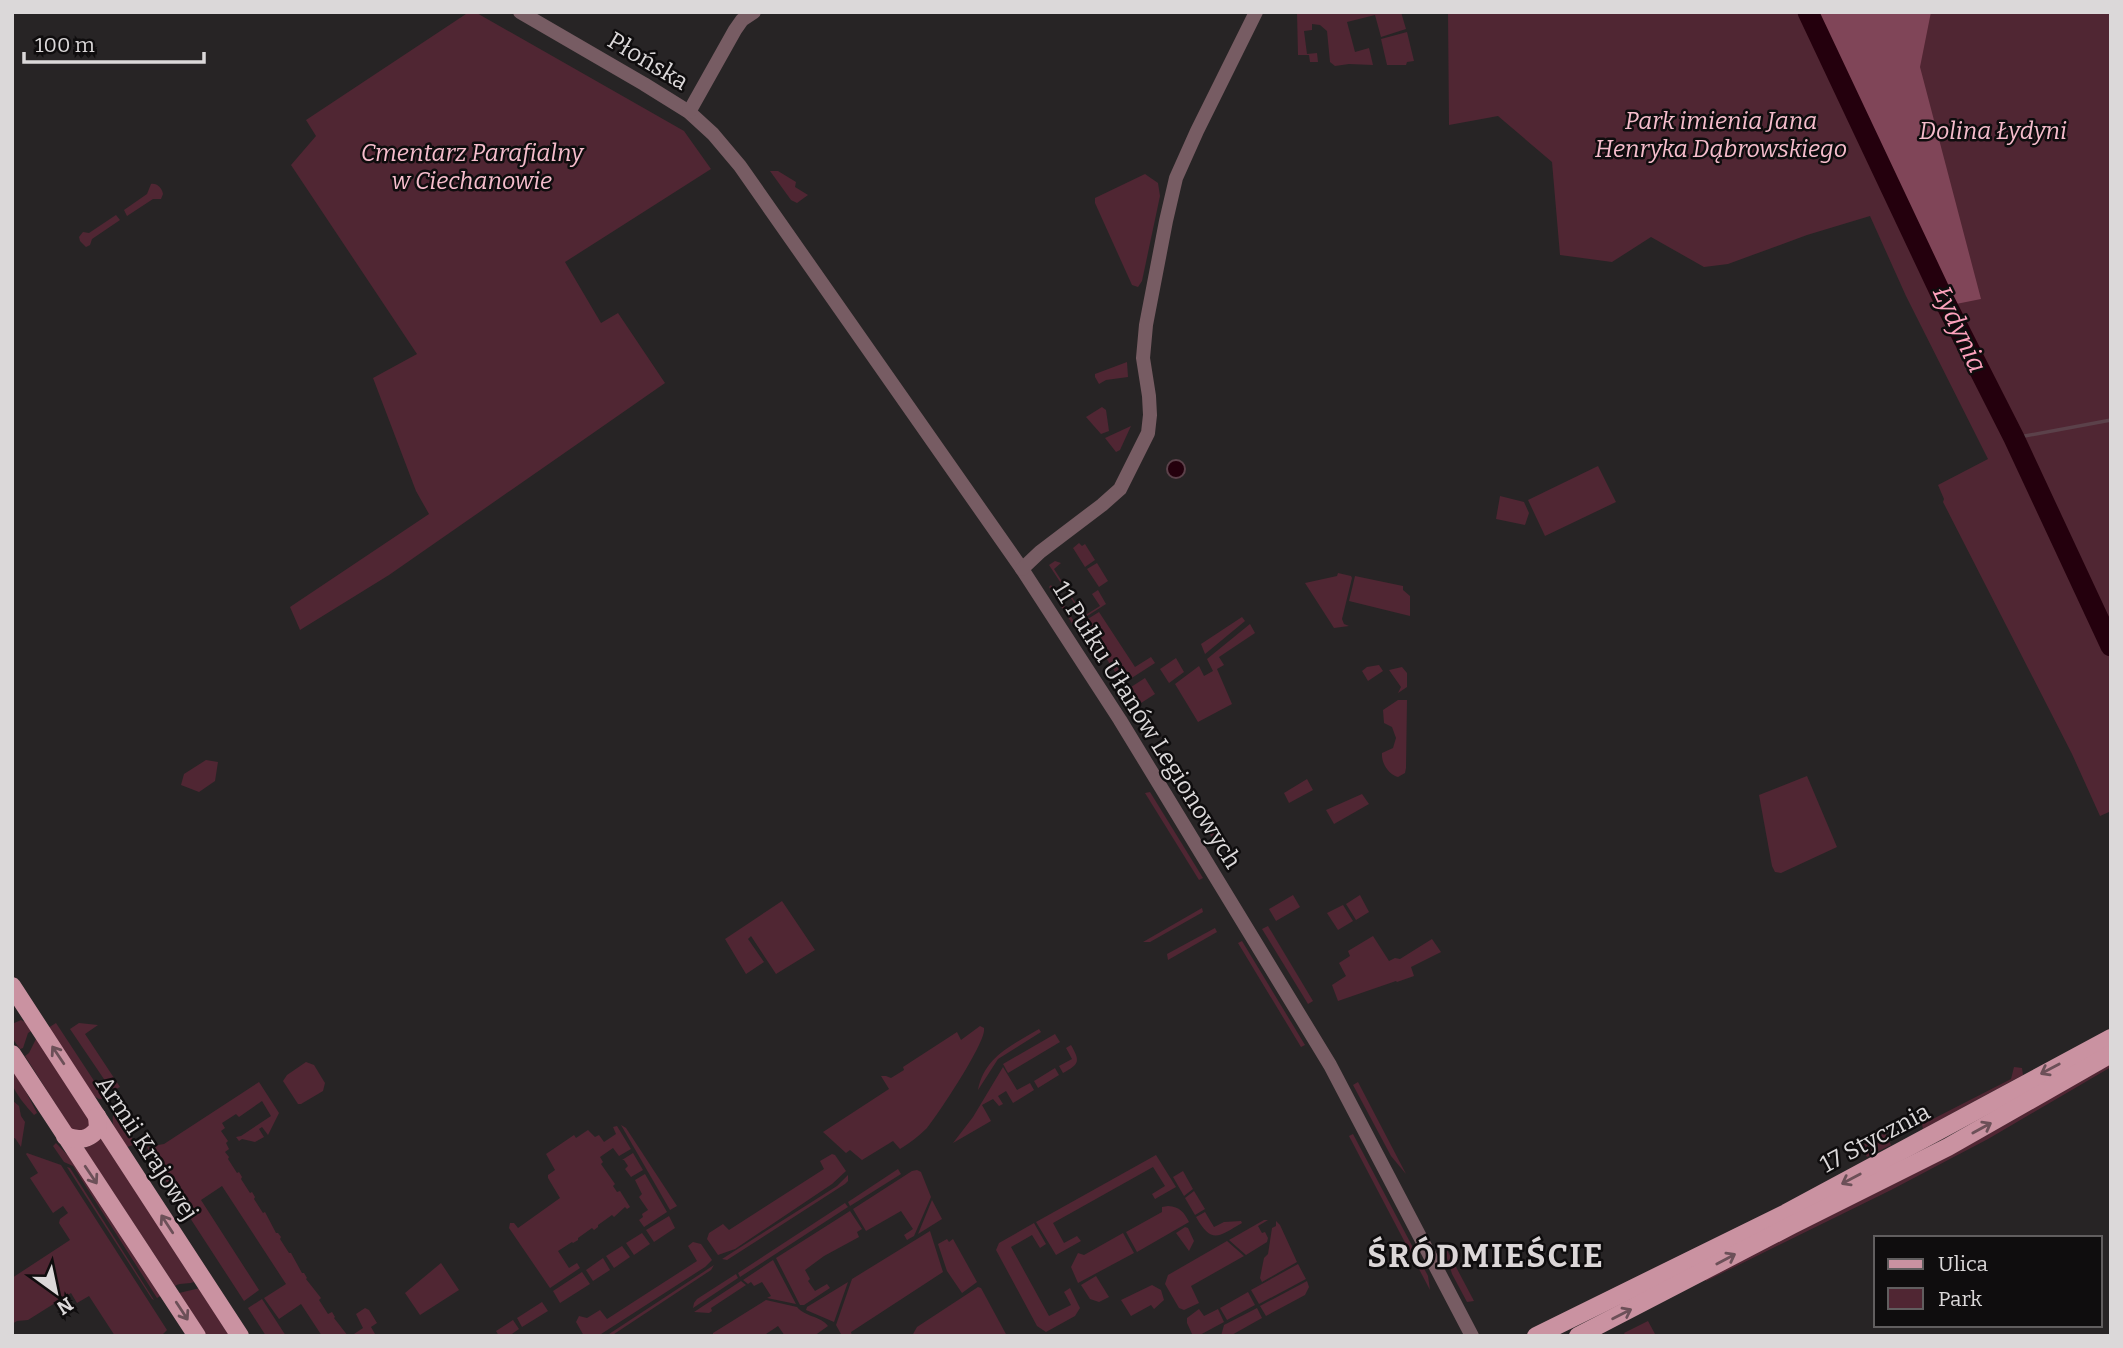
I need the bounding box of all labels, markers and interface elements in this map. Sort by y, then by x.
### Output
scale bar [24,21,205,65]
street label: Płońska [603,26,693,96]
text: 100 m [35,32,95,58]
park label: Park imienia Jana Henryka Dąbrowskiego [1595,107,1847,163]
park label: Dolina Łydyni [1919,117,2067,145]
park label: Cmentarz Parafialny w Ciechanowie [361,139,585,195]
water label: Łydynia [1926,281,1993,378]
street label: 11 Pułku Ułanów Legionowych [1047,576,1247,874]
one-way arrow [50,1046,65,1065]
one-way arrow [2040,1063,2061,1076]
street label: Armii Krajowej [90,1071,204,1225]
street label: 17 Stycznia [1815,1097,1935,1179]
one-way arrow [1972,1121,1992,1135]
one-way arrow [84,1164,98,1184]
one-way arrow [1841,1173,1862,1186]
one-way arrow [159,1214,173,1234]
district label: ŚRÓDMIEŚCIE [1367,1236,1605,1275]
legend [1874,1236,2102,1327]
text: Ulica [1938,1251,1988,1277]
one-way arrow [1715,1252,1736,1265]
north arrow [21,1257,91,1327]
text: Park [1938,1286,1982,1312]
text: N [52,1292,77,1320]
one-way arrow [175,1301,189,1321]
one-way arrow [1611,1306,1632,1320]

